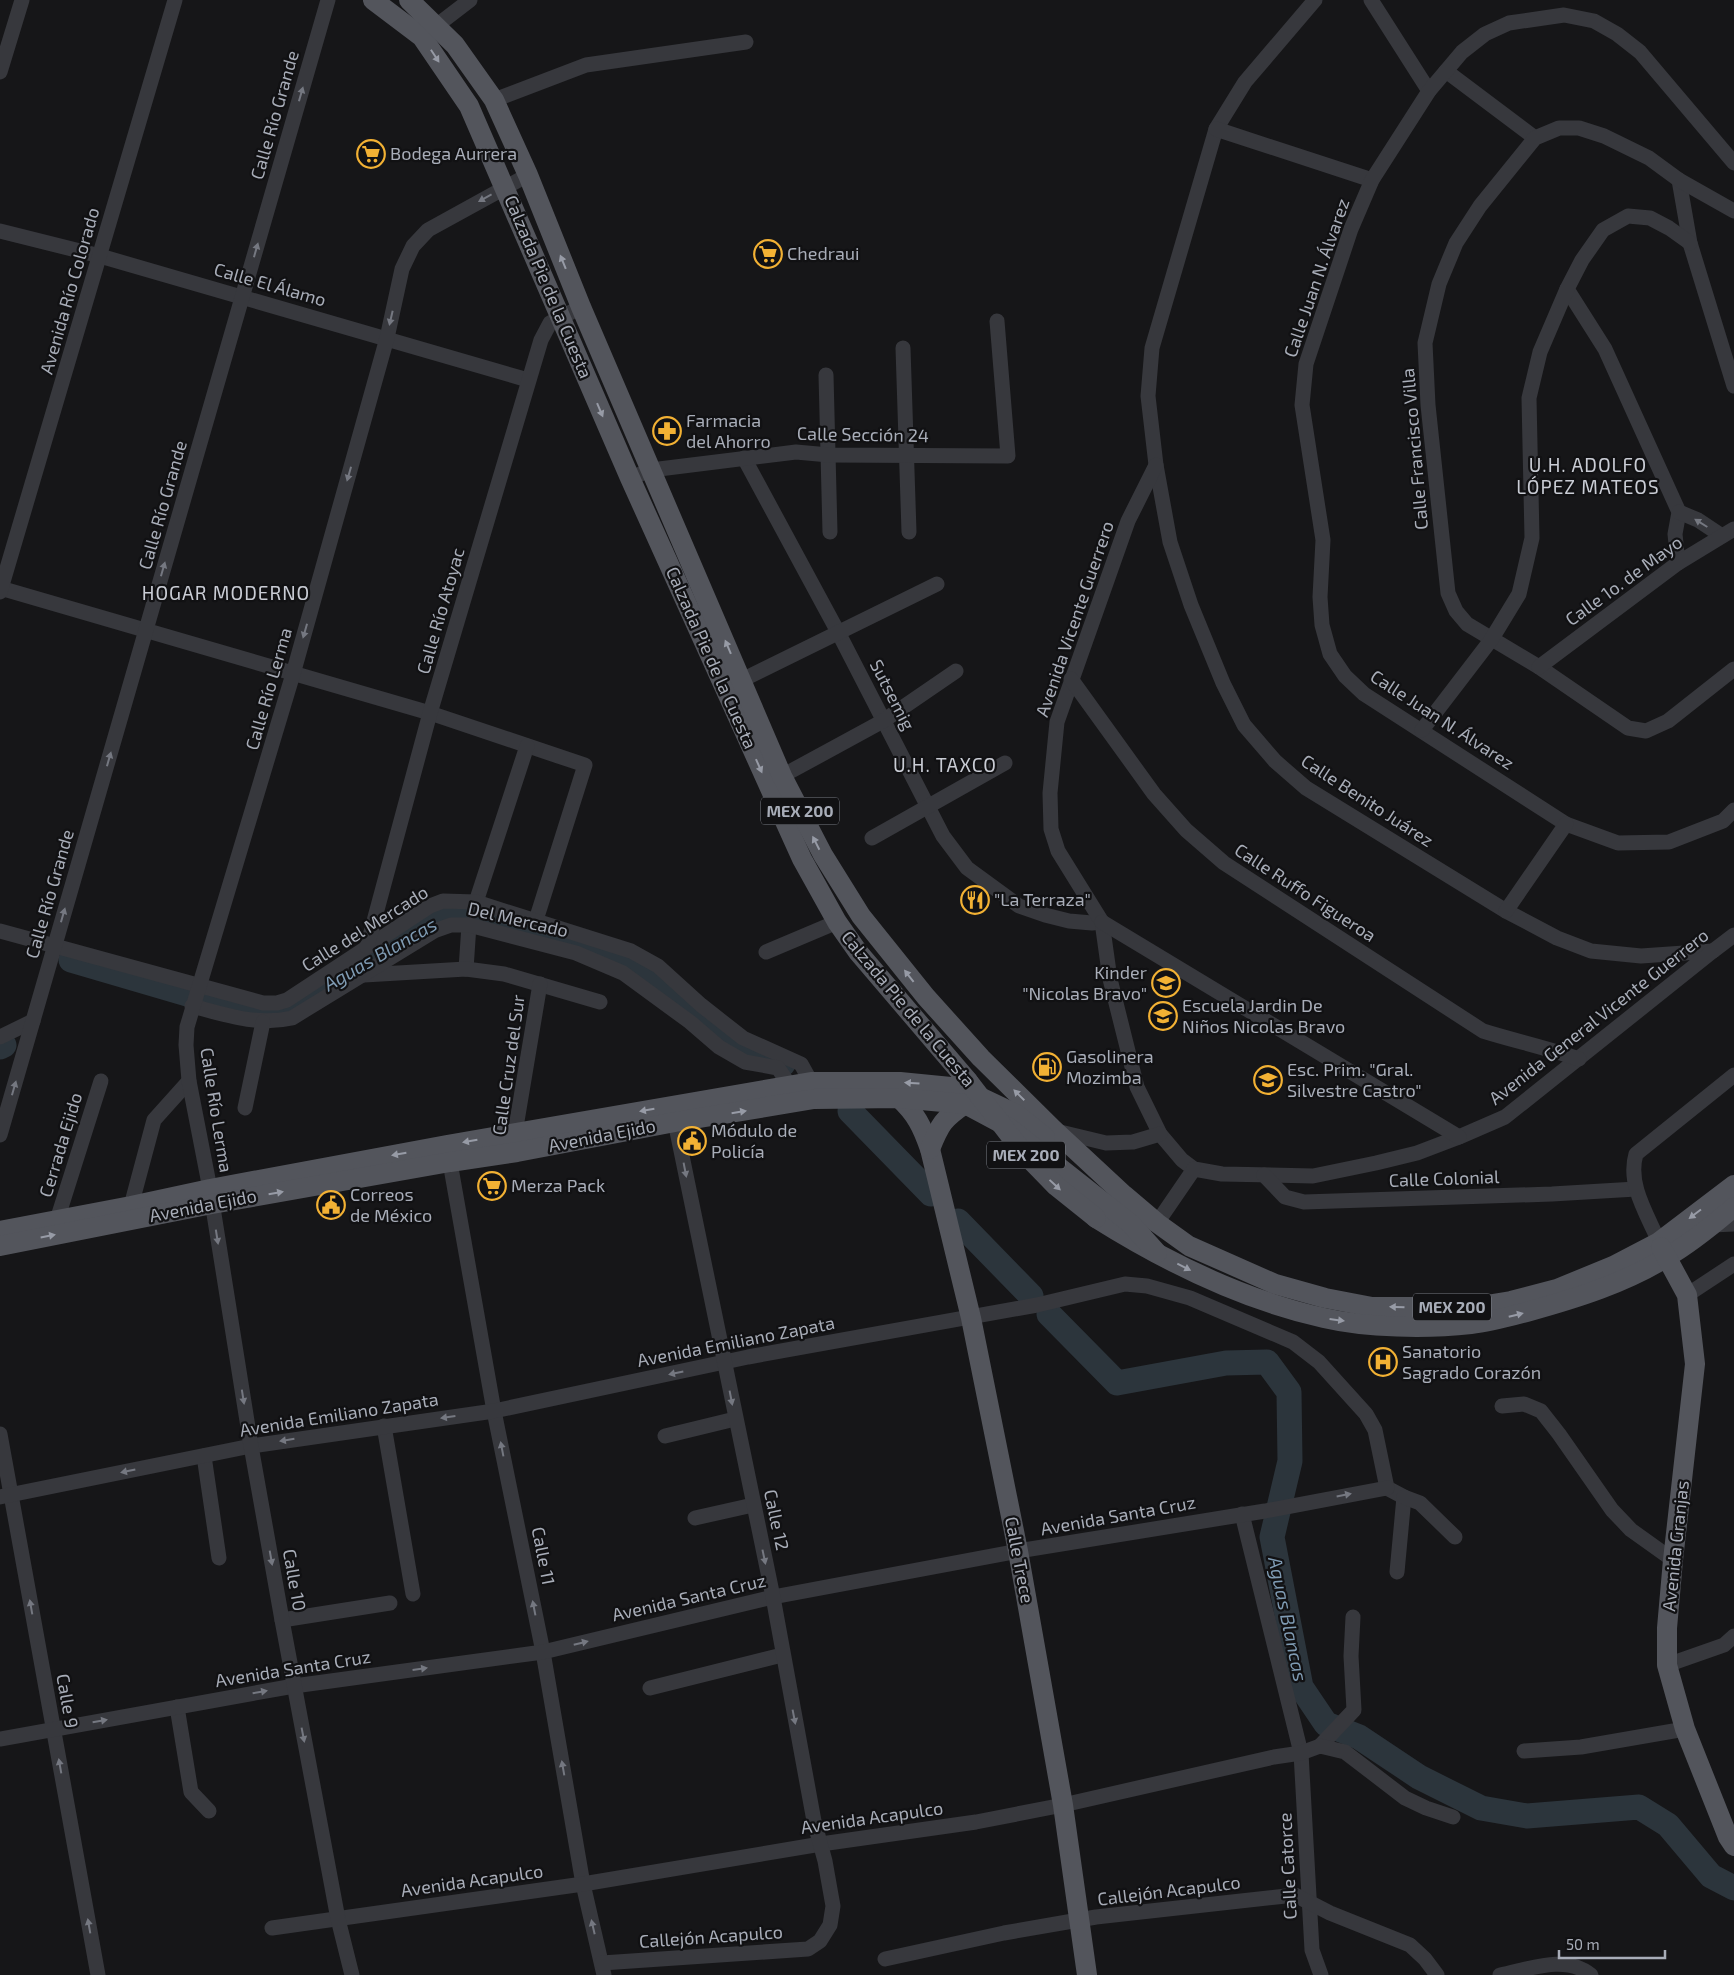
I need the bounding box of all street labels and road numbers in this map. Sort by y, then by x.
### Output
street label: Calle Río Grande [245,48,303,182]
street label: Calzada Pie de la Cuesta [500,192,598,382]
street label: Calle Juan N. Álvarez [1279,195,1354,360]
street label: Avenida Río Colorado [35,205,103,377]
street label: Calle El Álamo [212,258,329,311]
street label: Calle Francisco Villa [1396,367,1432,531]
street label: Calle Sección 24 [797,422,929,446]
street label: Calle Río Grande [133,438,191,572]
street label: Avenida Vicente Guerrero [1030,518,1118,719]
street label: Calle 1o. de Mayo [1561,530,1686,630]
street label: Calle Río Atoyac [412,545,469,676]
street label: Calzada Pie de la Cuesta [662,563,762,752]
street label: Calle Río Lerma [240,625,296,752]
street label: Sutsemig [866,656,920,734]
street label: Calle Juan N. Álvarez [1367,665,1518,774]
street label: Calle Benito Juárez [1297,749,1438,851]
road number: MEX 200 [761,798,839,824]
street label: Calle Río Grande [20,827,78,961]
street label: Calle Ruffo Figueroa [1231,838,1380,946]
street label: Calle del Mercado [297,880,432,976]
street label: Del Mercado [466,897,570,941]
street label: Avenida General Vicente Guerrero [1484,924,1713,1109]
street label: Calzada Pie de la Cuesta [837,926,980,1091]
street label: Calle Cruz del Sur [487,993,529,1137]
street label: Calle Río Lerma [196,1046,238,1174]
street label: Cerrada Ejido [34,1090,86,1200]
street label: Avenida Ejido [546,1114,657,1156]
road number: MEX 200 [987,1142,1065,1168]
street label: Calle Colonial [1388,1165,1500,1191]
street label: Avenida Ejido [147,1184,258,1226]
road number: MEX 200 [1413,1294,1491,1320]
street label: Avenida Emiliano Zapata [635,1311,837,1371]
street label: Avenida Emiliano Zapata [238,1387,440,1441]
street label: Avenida Granjas [1657,1479,1693,1612]
street label: Calle 12 [760,1487,794,1552]
street label: Avenida Santa Cruz [1039,1491,1197,1539]
street label: Calle Trece [1001,1515,1039,1605]
street label: Calle 11 [528,1525,560,1587]
street label: Calle 10 [279,1547,311,1613]
street label: Avenida Santa Cruz [610,1569,768,1625]
street label: Avenida Santa Cruz [213,1645,372,1691]
street label: Calle 9 [52,1672,84,1730]
street label: Avenida Acapulco [799,1796,944,1838]
street label: Calle Catorce [1273,1812,1301,1920]
street label: Avenida Acapulco [399,1859,544,1901]
street label: Callejón Acapulco [1096,1870,1242,1910]
street label: Callejón Acapulco [638,1920,784,1952]

